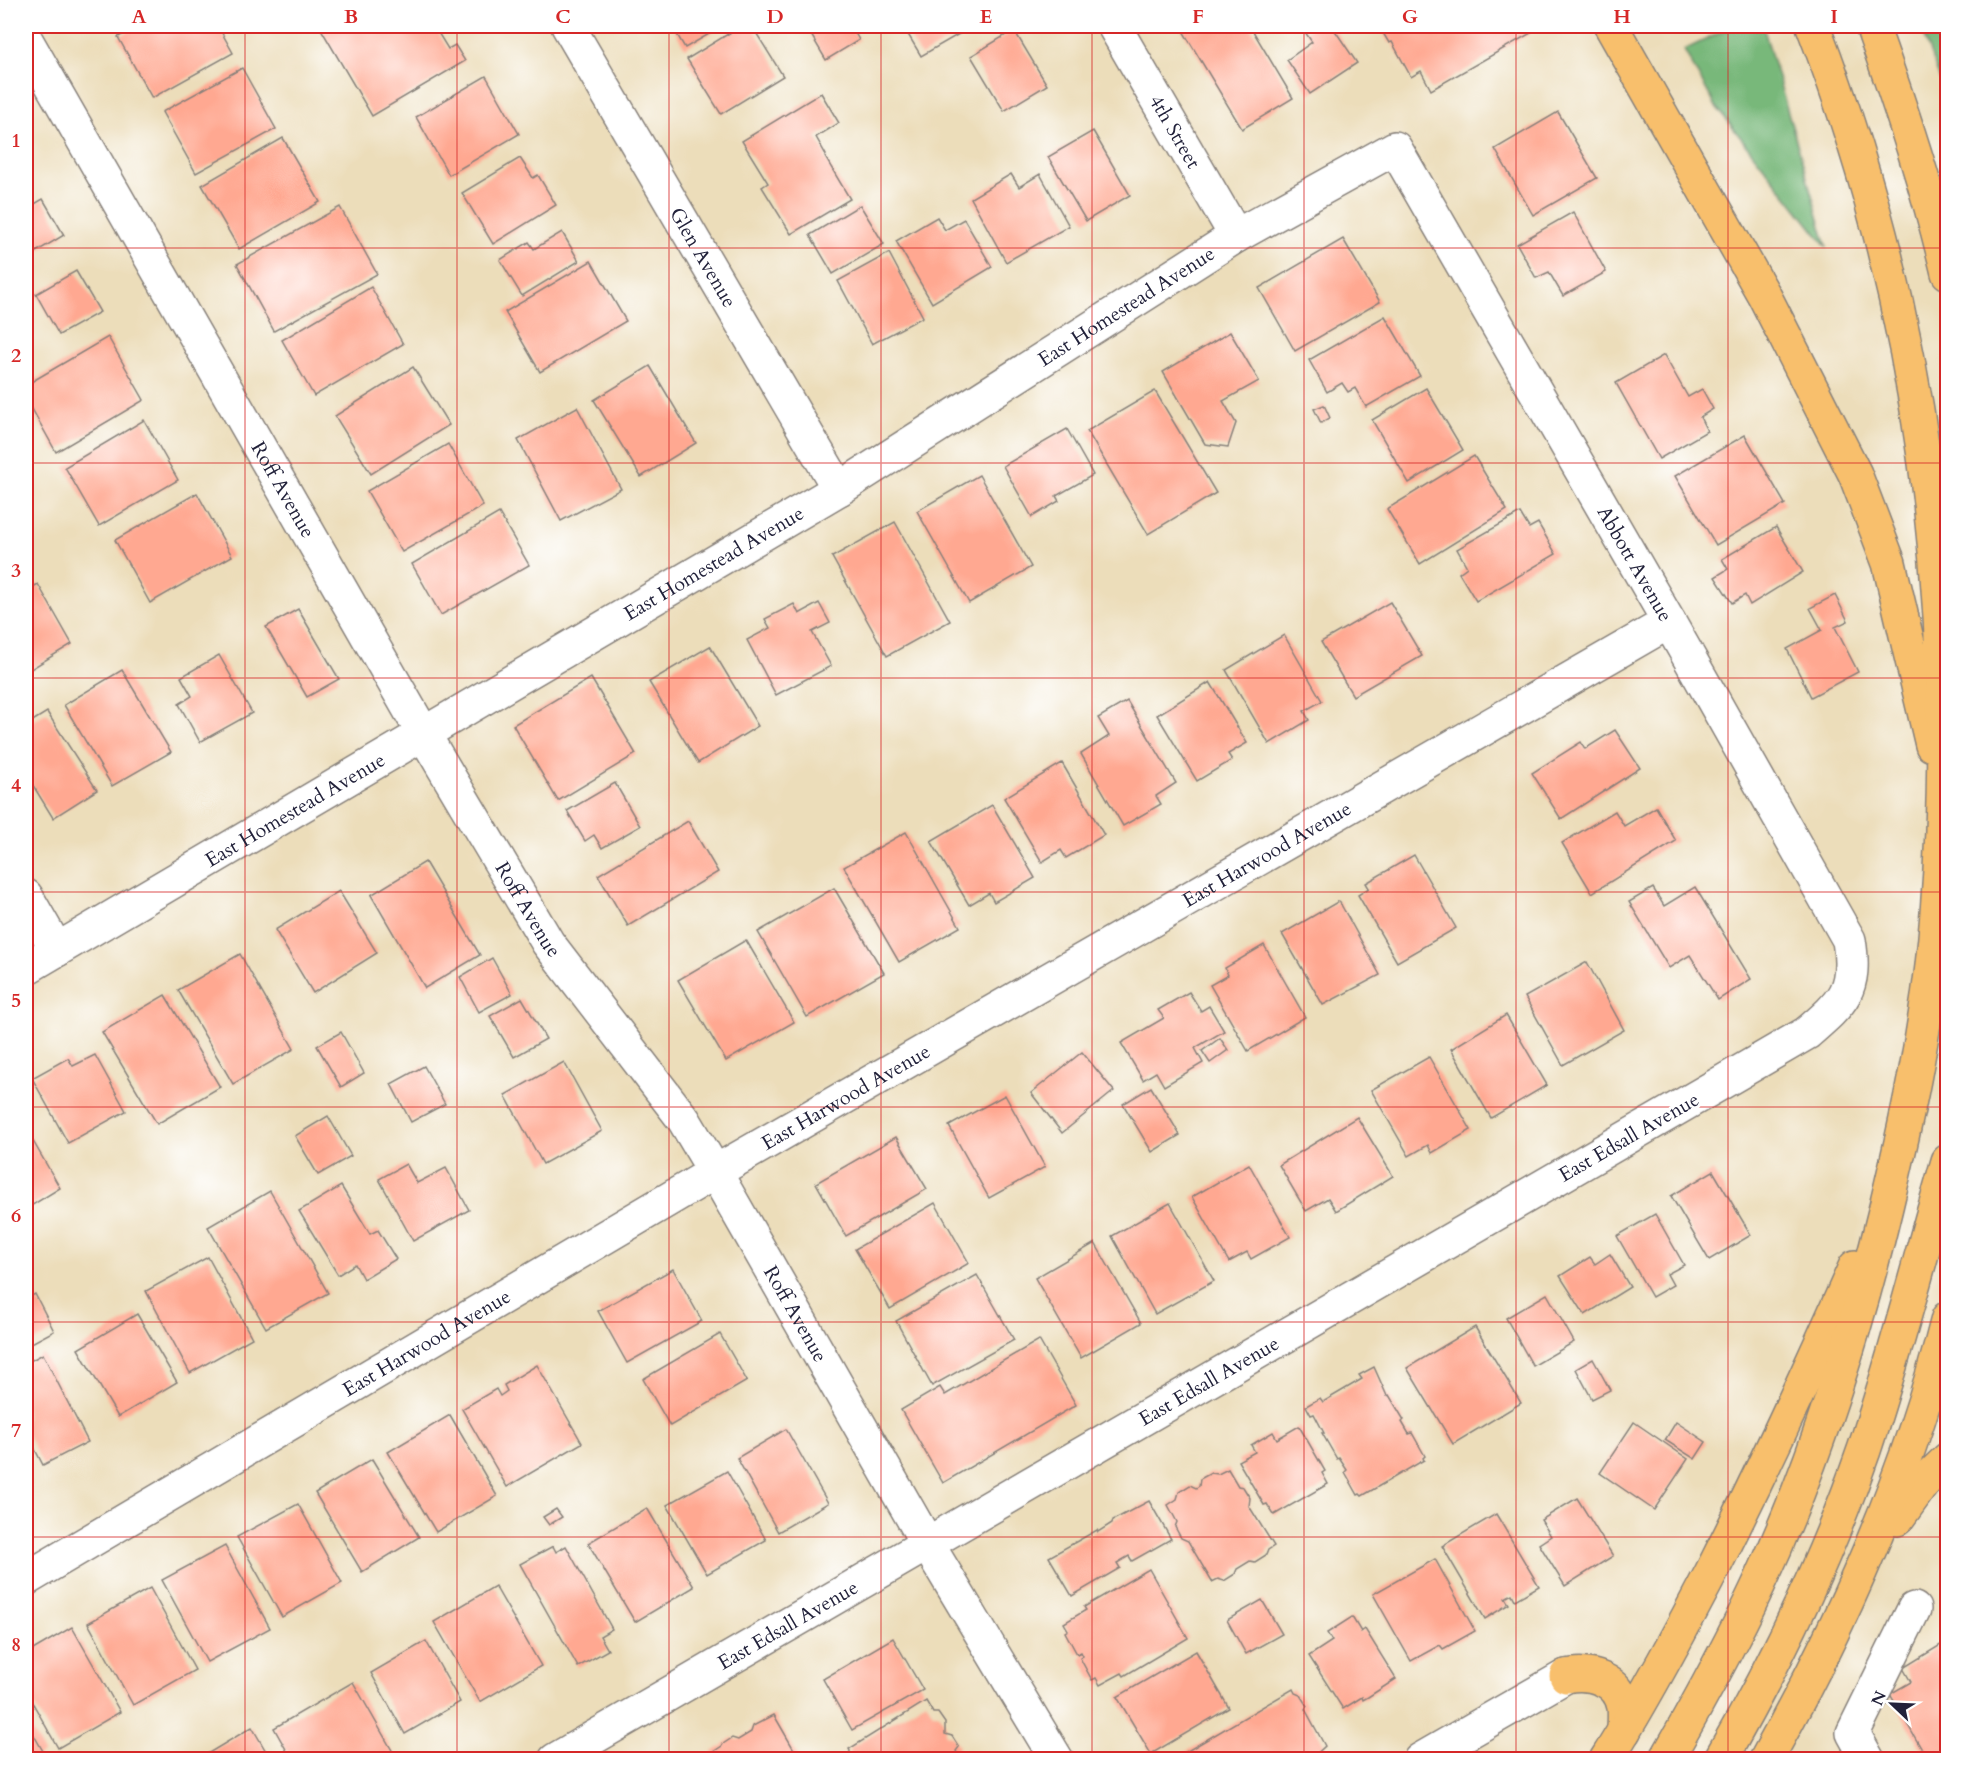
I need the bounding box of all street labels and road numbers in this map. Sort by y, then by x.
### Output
street label: 4th Street [1143,90,1208,174]
street label: Glen Avenue [664,202,743,312]
street label: East Homestead Avenue [1032,240,1220,372]
street label: Roff Avenue [245,436,322,543]
street label: East Homestead Avenue [619,499,809,626]
street label: Abbott Avenue [1591,501,1679,626]
street label: East Homestead Avenue [200,746,390,873]
street label: East Harwood Avenue [1177,795,1356,913]
street label: Roff Avenue [489,857,568,963]
street label: East Harwood Avenue [756,1037,935,1156]
street label: East Edsall Avenue [1554,1086,1704,1188]
street label: Roff Avenue [758,1261,834,1367]
street label: East Harwood Avenue [337,1282,515,1403]
street label: East Edsall Avenue [1134,1330,1284,1432]
street label: East Edsall Avenue [713,1574,863,1676]

